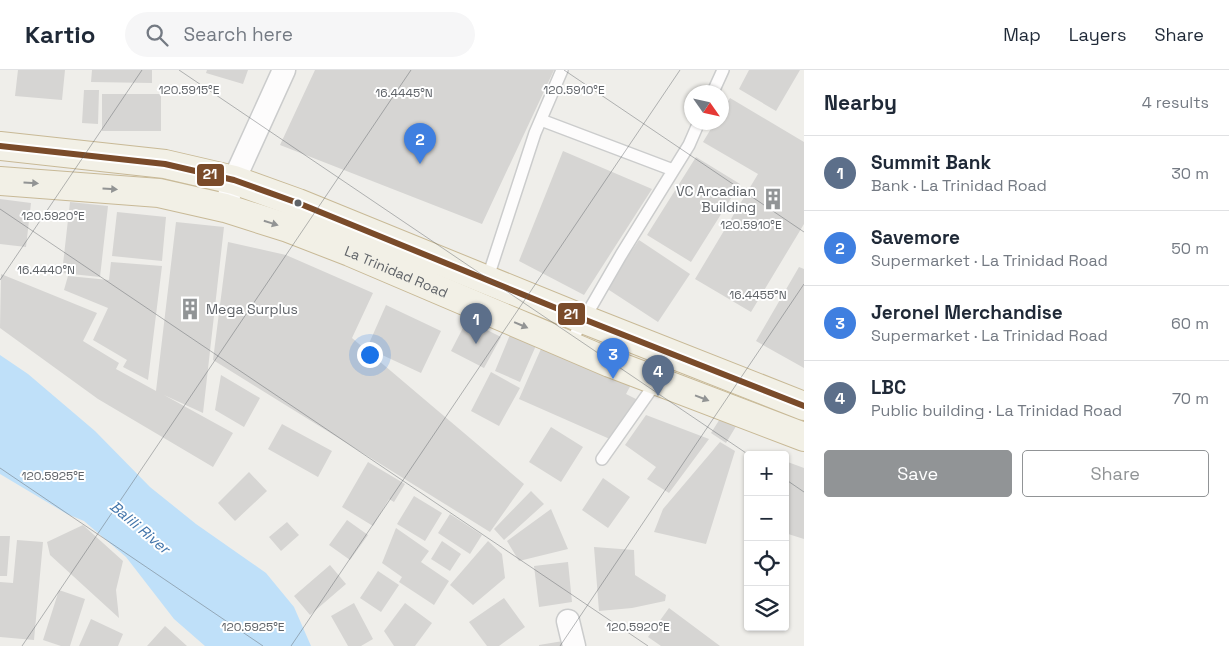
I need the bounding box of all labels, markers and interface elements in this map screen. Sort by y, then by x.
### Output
search box [125,12,475,57]
text: Kartio [25,19,95,50]
icon: search [143,21,171,49]
text: Search here [183,22,293,47]
text: Map [1003,23,1041,46]
text: Layers [1069,23,1126,46]
text: Share [1154,23,1204,46]
text: 120.5915°E [159,82,220,98]
text: 120.5910°E [543,82,605,98]
text: 16.4445°N [375,85,433,101]
north arrow [684,85,729,130]
text: Nearby [824,89,897,116]
text: 4 results [1142,92,1209,113]
pin: 2 [404,123,436,164]
text: Summit Bank [871,150,991,175]
line badge: 21 [196,163,225,187]
text: 1 [836,163,844,184]
text: 30 m [1171,163,1209,184]
text: 21 [203,165,217,183]
text: Bank · La Trinidad Road [871,175,1047,196]
one-way arrow [23,180,39,188]
place label: VC Arcadian Building [676,182,756,216]
one-way arrow [102,186,118,194]
building icon: VC Arcadian Building [760,186,786,212]
unlabelled marker [293,198,303,208]
text: 120.5920°E [21,208,85,224]
text: 120.5910°E [720,217,782,233]
one-way arrow [264,220,279,227]
text: Savemore [871,225,960,250]
text: 2 [835,238,845,259]
text: 50 m [1171,238,1209,259]
street label: La Trinidad Road [342,242,451,302]
text: Supermarket · La Trinidad Road [871,250,1108,271]
text: 16.4440°N [17,262,75,278]
text: 16.4455°N [729,287,787,303]
building icon: Mega Surplus [177,296,203,322]
place label: Mega Surplus [206,300,298,318]
text: Jeronel Merchandise [871,300,1063,325]
line badge: 21 [557,302,586,326]
pin: 1 [460,303,492,344]
text: 21 [564,305,578,323]
text: 3 [835,313,845,334]
text: 60 m [1171,313,1209,334]
one-way arrow [514,322,528,330]
text: Supermarket · La Trinidad Road [871,325,1108,346]
pin: 3 [597,338,629,379]
your location [357,342,383,368]
pin: 4 [642,355,674,396]
text: LBC [871,375,906,400]
text: 4 [835,388,845,409]
text: 70 m [1172,388,1209,409]
one-way arrow [695,394,710,402]
text: Public building · La Trinidad Road [871,400,1122,421]
button: Save [824,450,1012,497]
button: Share [1022,450,1209,497]
map controls [744,451,789,631]
button: + [744,451,789,496]
text: 120.5925°E [21,468,85,484]
water label: Balili River [106,496,175,558]
button: − [744,496,789,541]
button: locate [744,541,789,586]
button: layers [744,586,789,631]
text: 120.5925°E [221,619,285,635]
text: 120.5920°E [606,619,670,635]

